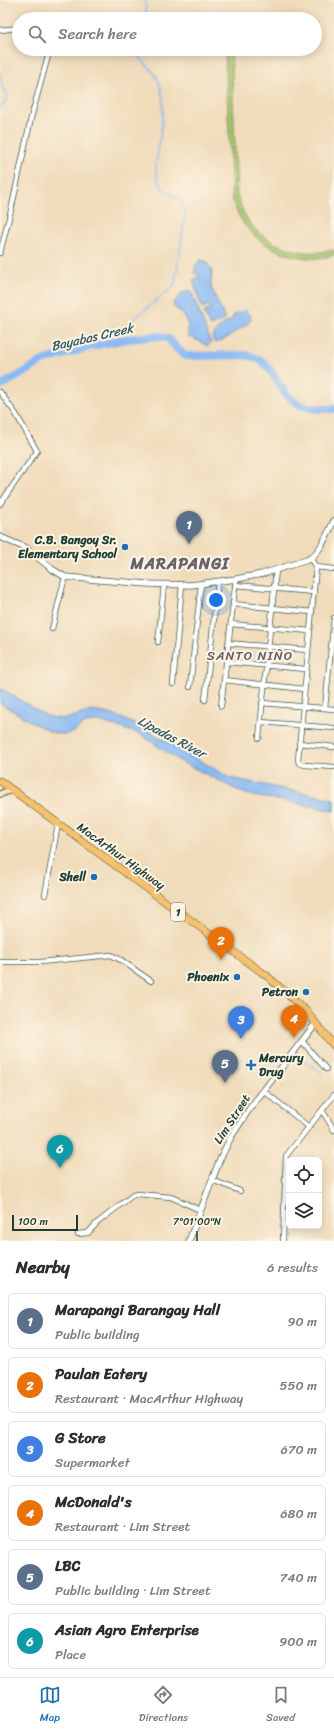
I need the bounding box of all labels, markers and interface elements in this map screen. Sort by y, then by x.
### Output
search box [12,12,322,56]
text: Search here [58,21,137,47]
icon: search [26,23,48,45]
water label: Bayabas Creek [49,316,137,358]
pin: 1 [176,511,202,544]
place label: C.B. Bangoy Sr. Elementary School [18,529,118,565]
marker: C.B. Bangoy Sr. Elementary School [120,542,130,552]
district label: MARAPANGI [130,549,230,578]
your location [206,590,226,610]
district label: SANTO NIÑO [207,644,293,667]
water label: Lipadas River [134,709,213,766]
street label: MacArthur Highway [72,816,171,896]
place label: Shell [58,866,87,888]
marker: Shell [89,872,99,882]
road number: 1 [171,903,185,921]
pin: 2 [208,927,234,960]
place label: Phoenix [187,966,230,988]
marker: Phoenix [232,972,242,982]
place label: Petron [262,981,298,1003]
marker: Petron [301,987,311,997]
pin: 4 [281,1005,307,1038]
pin: 3 [228,1006,254,1039]
place label: Mercury Drug [258,1047,304,1083]
pin: 5 [212,1050,238,1083]
marker: Mercury Drug [246,1060,256,1070]
street label: Lim Street [207,1089,257,1149]
pin: 6 [47,1135,73,1168]
map controls [286,1157,322,1229]
button: locate [286,1157,322,1193]
button: layers [286,1193,322,1229]
text: 100 m [18,1212,48,1231]
scale bar [12,1213,78,1232]
text: 7°01'00"N [173,1213,221,1231]
text: Nearby [16,1252,70,1282]
text: 6 results [267,1256,318,1279]
text: Marapangi Barangay Hall [55,1297,220,1323]
text: 1 [27,1310,33,1333]
text: 90 m [287,1310,317,1333]
text: Public building [55,1323,140,1346]
text: Paulan Eatery [55,1361,147,1387]
text: 2 [26,1374,34,1397]
text: 550 m [280,1374,317,1397]
text: Restaurant · MacArthur Highway [55,1387,243,1410]
text: G Store [55,1425,106,1451]
text: 3 [26,1438,34,1461]
text: 670 m [281,1438,317,1461]
text: Supermarket [55,1451,130,1474]
text: McDonald's [55,1489,132,1515]
text: 4 [26,1502,34,1525]
text: 680 m [280,1502,317,1525]
text: Restaurant · Lim Street [55,1515,190,1538]
text: LBC [55,1553,81,1579]
text: 5 [26,1566,34,1589]
text: 740 m [280,1566,317,1589]
text: Public building · Lim Street [55,1579,211,1602]
text: Asian Agro Enterprise [55,1617,199,1643]
text: 6 [26,1630,34,1653]
text: 900 m [279,1630,317,1653]
text: Place [55,1643,86,1666]
tab: Map [39,1684,61,1727]
tab: Directions [139,1684,188,1727]
tab: Saved [266,1684,295,1727]

